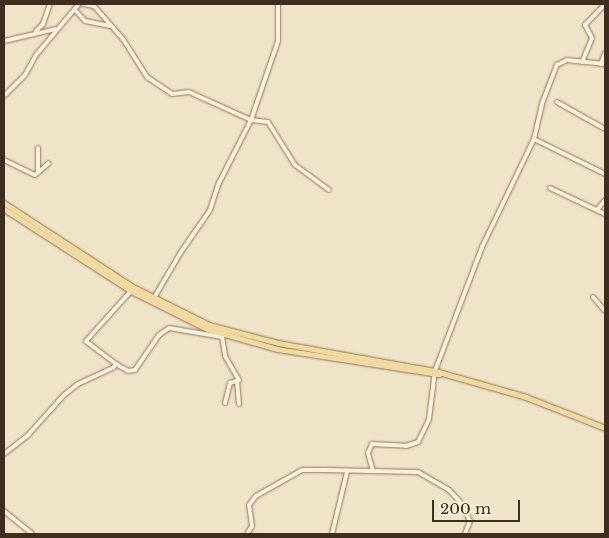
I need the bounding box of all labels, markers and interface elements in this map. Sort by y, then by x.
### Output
scale bar [434,490,522,522]
text: 200 m [440,499,491,518]

